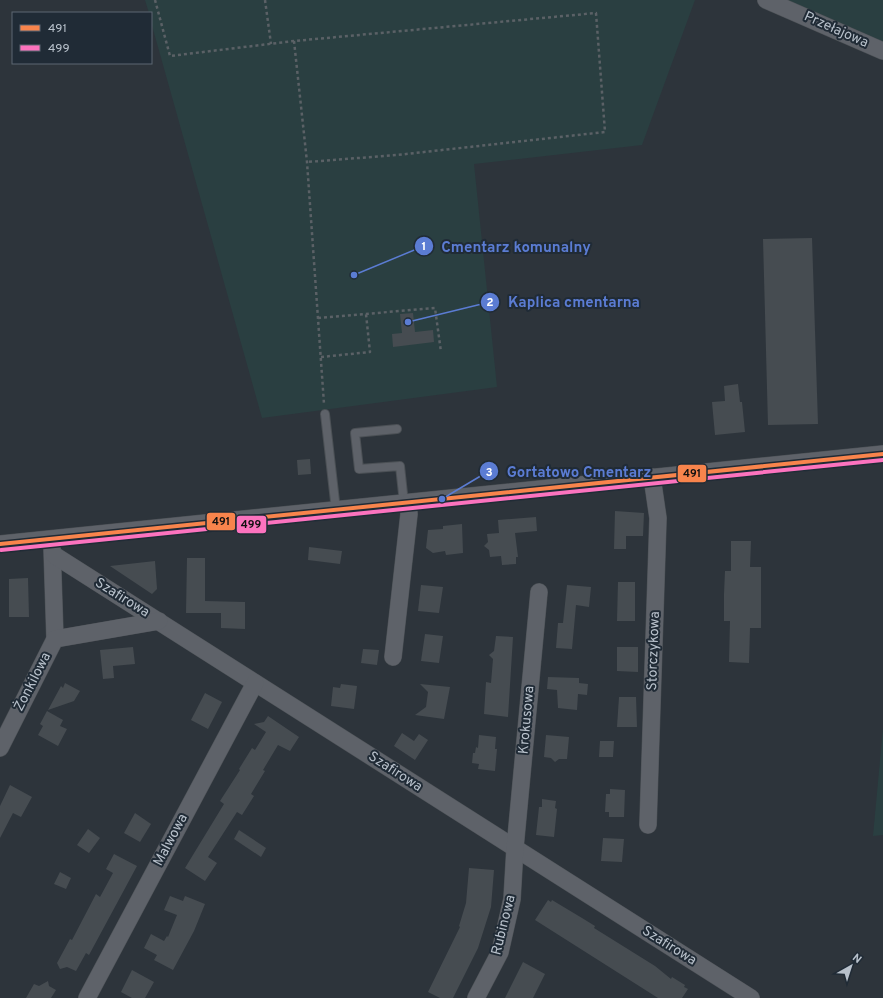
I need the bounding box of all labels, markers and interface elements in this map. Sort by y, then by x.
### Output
street label: Przełajowa [801,8,871,52]
legend [12,12,152,64]
text: 491 [48,21,67,37]
text: 499 [48,41,70,57]
callout: Cmentarz komunalny [414,233,599,260]
text: 1 [422,239,426,255]
text: Cmentarz komunalny [441,239,591,258]
callout: Kaplica cmentarna [480,289,648,316]
text: Kaplica cmentarna [508,294,640,313]
text: 2 [486,295,494,311]
callout: Gortatowo Cmentarz [479,458,660,485]
text: Gortatowo Cmentarz [507,464,651,483]
line badge: 491 [677,464,707,483]
text: 3 [485,465,493,481]
text: 491 [683,467,701,481]
line badge: 491 [206,512,236,531]
text: 491 [212,515,230,529]
line badge: 499 [236,515,267,534]
text: 499 [241,518,262,532]
street label: Szafirowa [92,575,152,621]
street label: Storczykowa [644,611,664,691]
street label: Żonkilowa [10,649,55,714]
street label: Krokusowa [516,685,538,755]
street label: Szafirowa [365,748,425,796]
street label: Malwowa [150,811,192,869]
street label: Rubinowa [488,893,520,957]
street label: Szafirowa [639,923,699,969]
north arrow [831,946,871,986]
text: N [849,951,864,967]

